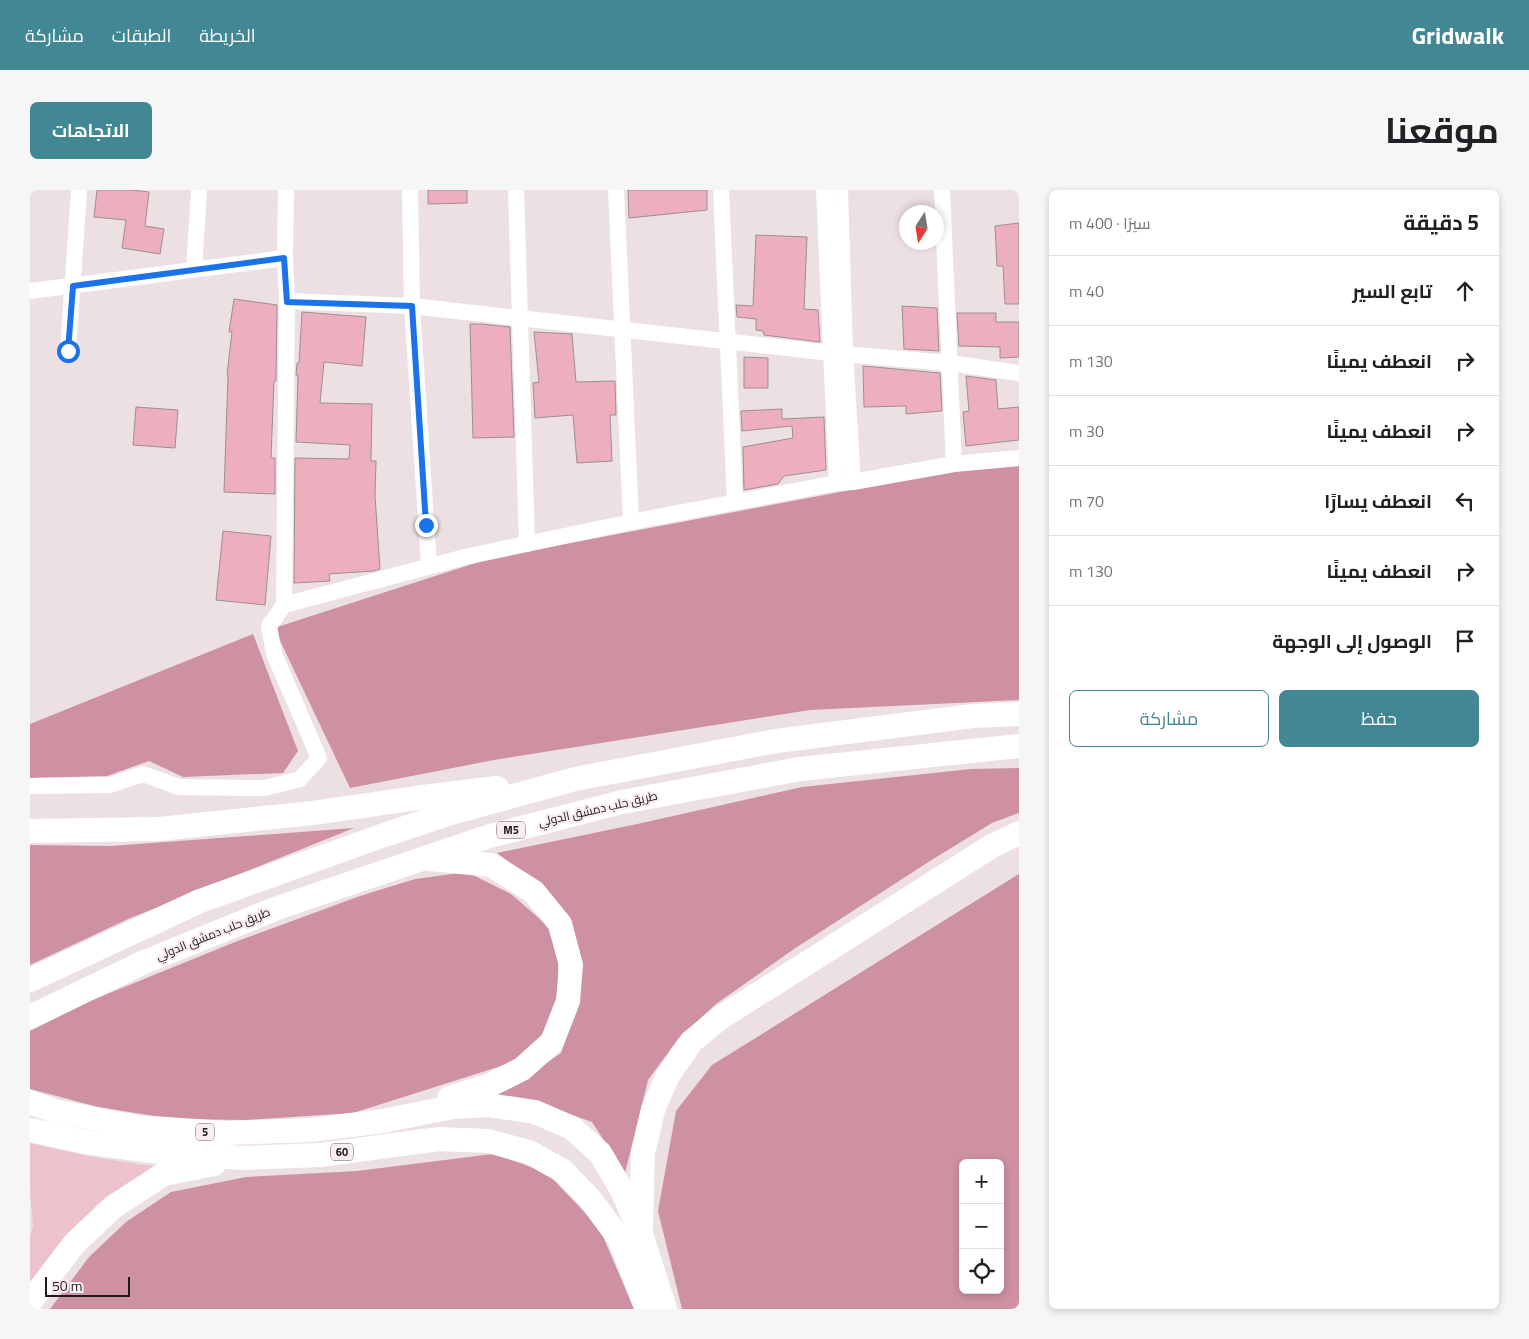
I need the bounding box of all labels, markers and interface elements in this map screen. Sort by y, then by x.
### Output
text: Gridwalk [1411,17,1504,53]
text: مشاركة [25,22,84,49]
text: الطبقات [112,22,171,49]
text: الخريطة [199,22,256,49]
button: الاتجاهات [30,102,152,159]
text: موقعنا [1385,103,1499,157]
north arrow [899,205,944,250]
text: 5 دقيقة [1403,206,1479,238]
text: سيرًا · 400 m [1069,211,1150,235]
text: تابع السير [1352,276,1432,305]
icon: ahead [1451,277,1479,305]
text: 40 m [1069,279,1104,303]
route start [57,340,80,363]
text: انعطف يمينًا [1327,346,1432,375]
icon: right [1451,347,1479,375]
text: 130 m [1069,349,1113,373]
text: انعطف يمينًا [1327,416,1432,445]
icon: right [1451,417,1479,445]
text: 30 m [1069,419,1104,443]
text: انعطف يسارًا [1324,486,1432,515]
icon: left [1451,487,1479,515]
text: 70 m [1069,489,1104,513]
route end [415,514,438,537]
text: انعطف يمينًا [1327,556,1432,585]
icon: right [1451,557,1479,585]
text: 130 m [1069,559,1113,583]
text: الوصول إلى الوجهة [1272,626,1432,655]
icon: arrive [1451,627,1479,655]
button: مشاركة [1069,690,1269,747]
button: حفظ [1279,690,1479,747]
street label: طريق حلب دمشق الدولي [536,786,660,832]
road number: M5 [497,822,525,838]
street label: طريق حلب دمشق الدولي [153,902,273,966]
road number: 5 [196,1124,214,1140]
road number: 60 [331,1144,353,1160]
map controls [959,1159,1004,1294]
button: + [959,1159,1004,1204]
button: − [959,1204,1004,1249]
button: locate [959,1249,1004,1294]
scale bar [45,1274,130,1297]
text: 50 m [52,1275,82,1296]

